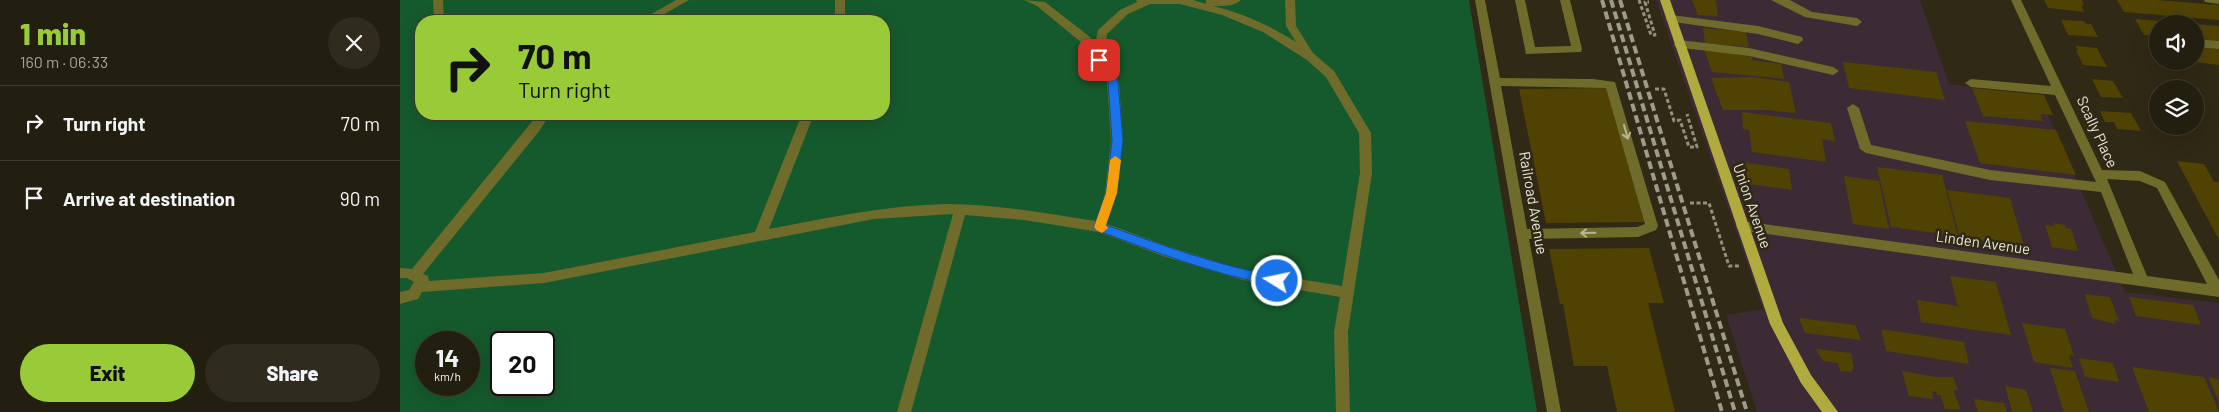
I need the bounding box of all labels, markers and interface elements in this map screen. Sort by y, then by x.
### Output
text: 1 min [20,15,86,51]
map controls [2149,15,2204,135]
button: sound [2149,15,2204,70]
button: close [328,17,380,69]
text: 70 m [518,34,592,76]
icon: right [435,35,500,100]
pin [1078,39,1120,81]
icon: arrive [1085,46,1113,74]
text: 160 m · 06:33 [20,52,108,71]
text: Turn right [518,76,611,102]
button: layers [2149,80,2204,135]
street label: Scally Place [2074,93,2122,170]
icon: right [20,109,48,137]
text: Turn right [63,112,145,135]
text: 70 m [341,112,380,135]
one-way arrow [1621,123,1631,139]
street label: Railroad Avenue [1516,150,1552,256]
street label: Union Avenue [1730,161,1776,250]
icon: arrive [20,184,48,212]
text: Arrive at destination [63,187,235,210]
text: 90 m [340,187,380,210]
street label: Linden Avenue [1935,226,2032,258]
one-way arrow [1580,228,1596,238]
position arrow [1250,254,1302,306]
speed limit sign: 20 [490,331,555,396]
text: 14 [436,342,459,372]
button: Exit [20,344,195,402]
button: Share [205,344,380,402]
text: km/h [434,369,461,383]

